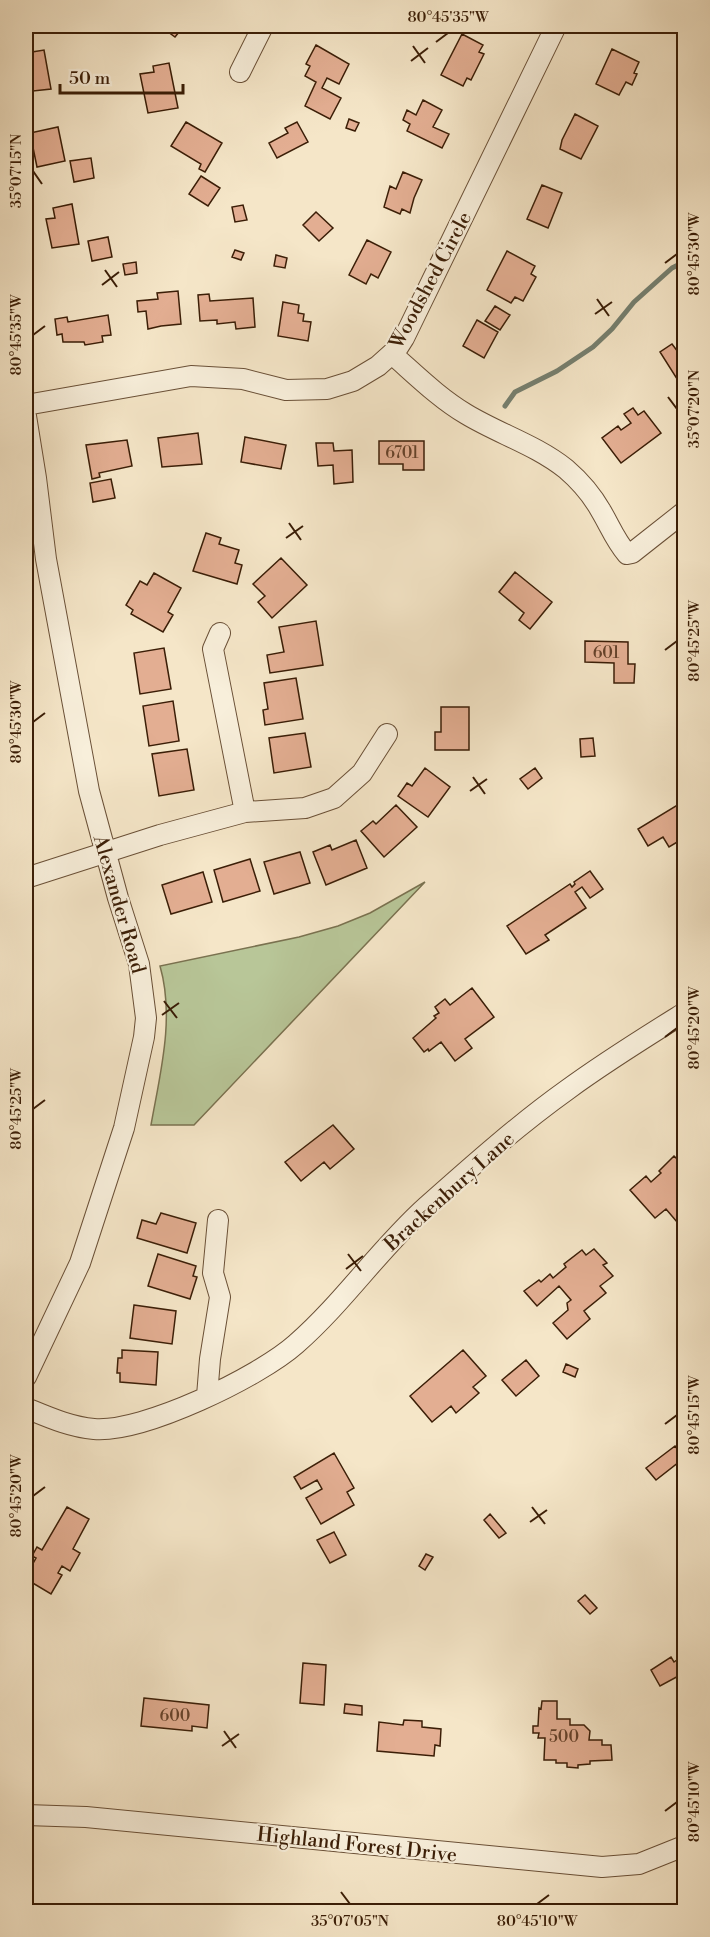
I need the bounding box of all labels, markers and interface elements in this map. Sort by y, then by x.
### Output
text: 80°45'35"W [407,8,489,27]
scale bar [60,57,183,95]
text: 50 m [69,67,111,90]
text: 35°07'15"N [7,134,26,208]
street label: Woodshed Circle [384,208,478,354]
text: 80°45'30"W [685,212,704,295]
text: 80°45'35"W [7,294,26,376]
text: 35°07'20"N [685,370,704,448]
house number: 6701 [385,443,419,463]
text: 80°45'25"W [685,600,704,682]
house number: 601 [593,643,619,663]
text: 80°45'30"W [7,680,26,763]
street label: Alexander Road [87,831,150,977]
text: 80°45'20"W [685,986,704,1070]
text: 80°45'25"W [7,1068,26,1150]
street label: Brackenbury Lane [379,1127,520,1258]
text: 80°45'15"W [685,1375,704,1455]
text: 80°45'20"W [7,1454,26,1538]
house number: 600 [160,1706,190,1726]
house number: 500 [549,1727,579,1747]
text: 80°45'10"W [685,1761,704,1842]
street label: Highland Forest Drive [256,1823,458,1868]
text: 35°07'05"N [311,1912,389,1931]
text: 80°45'10"W [497,1912,578,1931]

